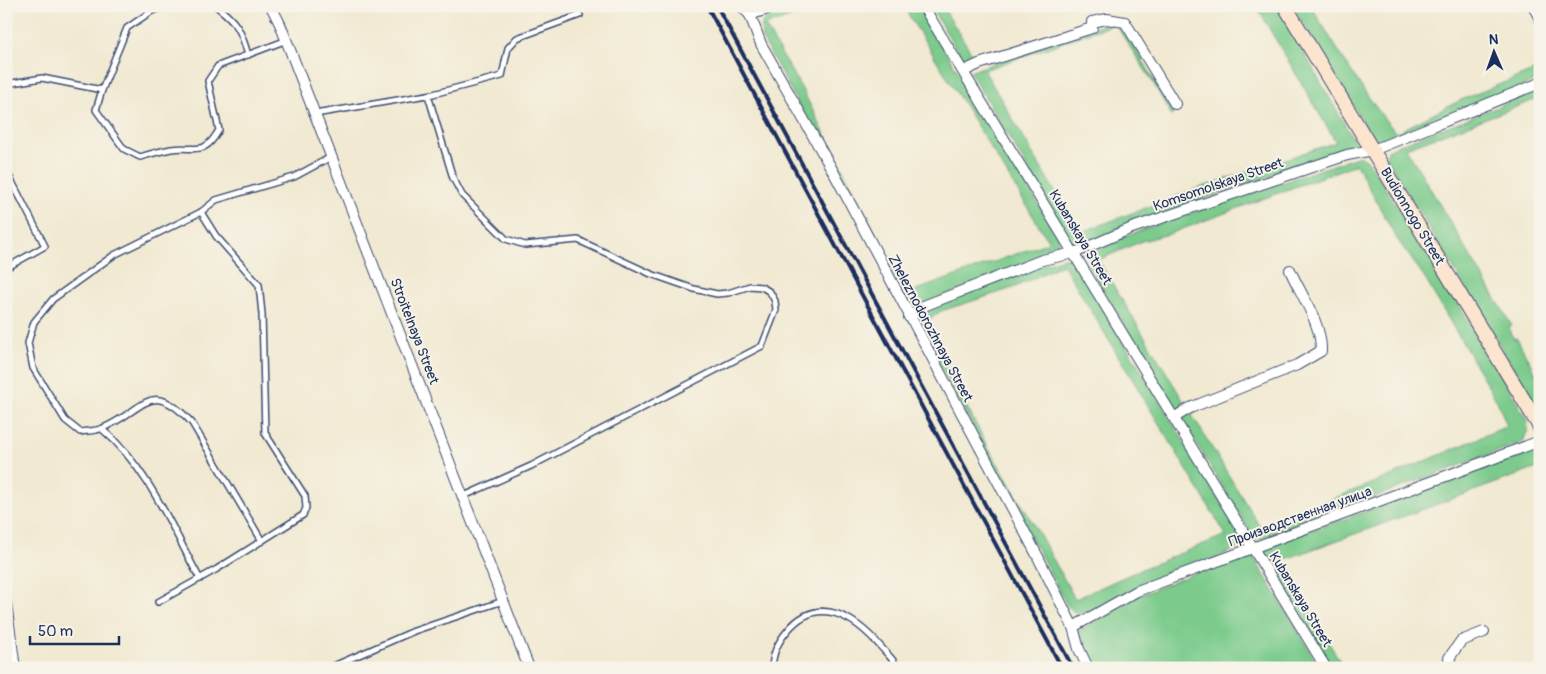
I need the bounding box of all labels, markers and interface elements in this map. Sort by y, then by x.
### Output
north arrow [1468,28,1518,78]
text: N [1489,31,1499,48]
street label: Komsomolskaya Street [1151,154,1286,215]
street label: Budionnogo Street [1377,164,1449,268]
street label: Kubanskaya Street [1045,187,1116,288]
street label: Zheleznodorozhnaya Street [884,252,977,405]
street label: Stroitelnaya Street [386,276,443,387]
street label: Производственная улица [1226,483,1374,550]
street label: Kubanskaya Street [1265,549,1336,650]
scale bar [30,614,119,646]
text: 50 m [38,622,73,641]

